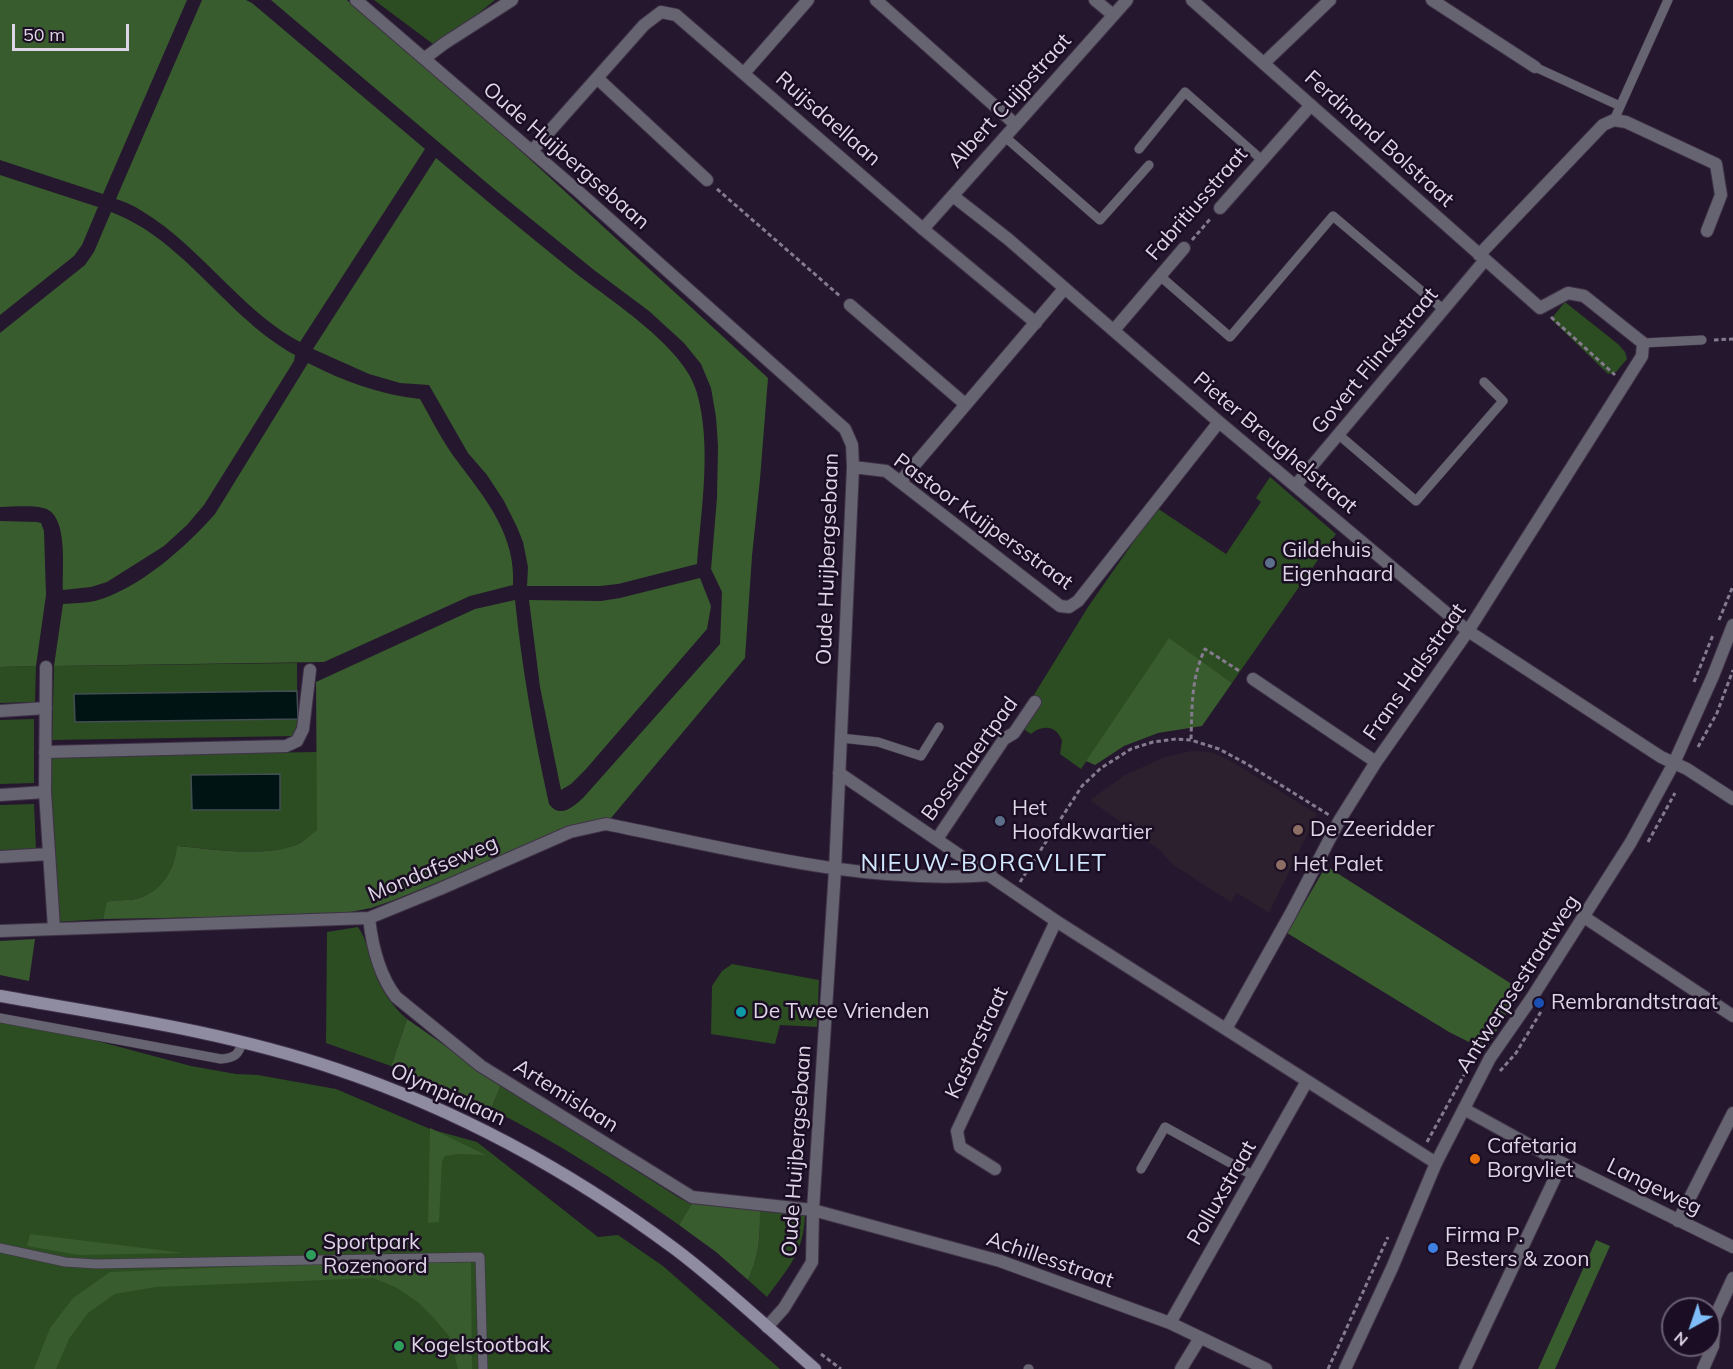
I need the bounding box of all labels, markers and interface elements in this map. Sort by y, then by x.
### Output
scale bar [15,12,132,50]
text: 50 m [23,23,65,46]
street label: Albert Cuijpstraat [943,29,1077,173]
street label: Ferdinand Bolstraat [1299,65,1459,213]
street label: Ruijsdaellaan [770,66,886,172]
street label: Oude Huijbergsebaan [478,77,654,235]
street label: Fabritiusstraat [1141,142,1253,266]
street label: Govert Flinckstraat [1306,283,1444,439]
street label: Pieter Breughelstraat [1188,367,1362,519]
street label: Pastoor Kuijpersstraat [888,449,1078,595]
street label: Oude Huijbergsebaan [812,453,844,665]
place label: Gildehuis Eigenhaard [1282,538,1393,588]
marker: Gildehuis Eigenhaard [1263,556,1277,570]
street label: Frans Halsstraat [1358,599,1472,745]
street label: Bosschaertpad [917,692,1023,826]
place label: Het Hoofdkwartier [1012,796,1152,846]
marker: Het Hoofdkwartier [993,814,1007,828]
place label: De Zeeridder [1310,817,1435,843]
marker: De Zeeridder [1291,823,1305,837]
street label: Mondafseweg [364,830,502,908]
district label: NIEUW-BORGVLIET [860,850,1108,878]
place label: Het Palet [1293,852,1383,878]
marker: Het Palet [1274,858,1288,872]
street label: Antwerpsestraatweg [1451,890,1585,1078]
street label: Kastorstraat [940,983,1014,1103]
place label: Rembrandtstraat [1551,990,1718,1016]
marker: Rembrandtstraat [1532,996,1546,1010]
place label: De Twee Vrienden [753,999,929,1025]
marker: De Twee Vrienden [734,1005,748,1019]
street label: Oude Huijbergsebaan [777,1044,817,1258]
street label: Artemislaan [509,1054,623,1138]
street label: Olympialaan [386,1058,510,1132]
place label: Cafetaria Borgvliet [1487,1134,1577,1184]
street label: Polluxstraat [1182,1136,1262,1250]
marker: Cafetaria Borgvliet [1468,1152,1482,1166]
street label: Langeweg [1602,1153,1706,1221]
place label: Firma P. Besters & zoon [1445,1223,1590,1273]
street label: Achillesstraat [983,1227,1117,1293]
place label: Sportpark Rozenoord [323,1230,428,1280]
marker: Firma P. Besters & zoon [1426,1241,1440,1255]
marker: Sportpark Rozenoord [304,1248,318,1262]
north arrow [1661,1297,1721,1357]
text: N [1670,1328,1692,1351]
place label: Kogelstootbak [411,1333,550,1359]
marker: Kogelstootbak [392,1339,406,1353]

